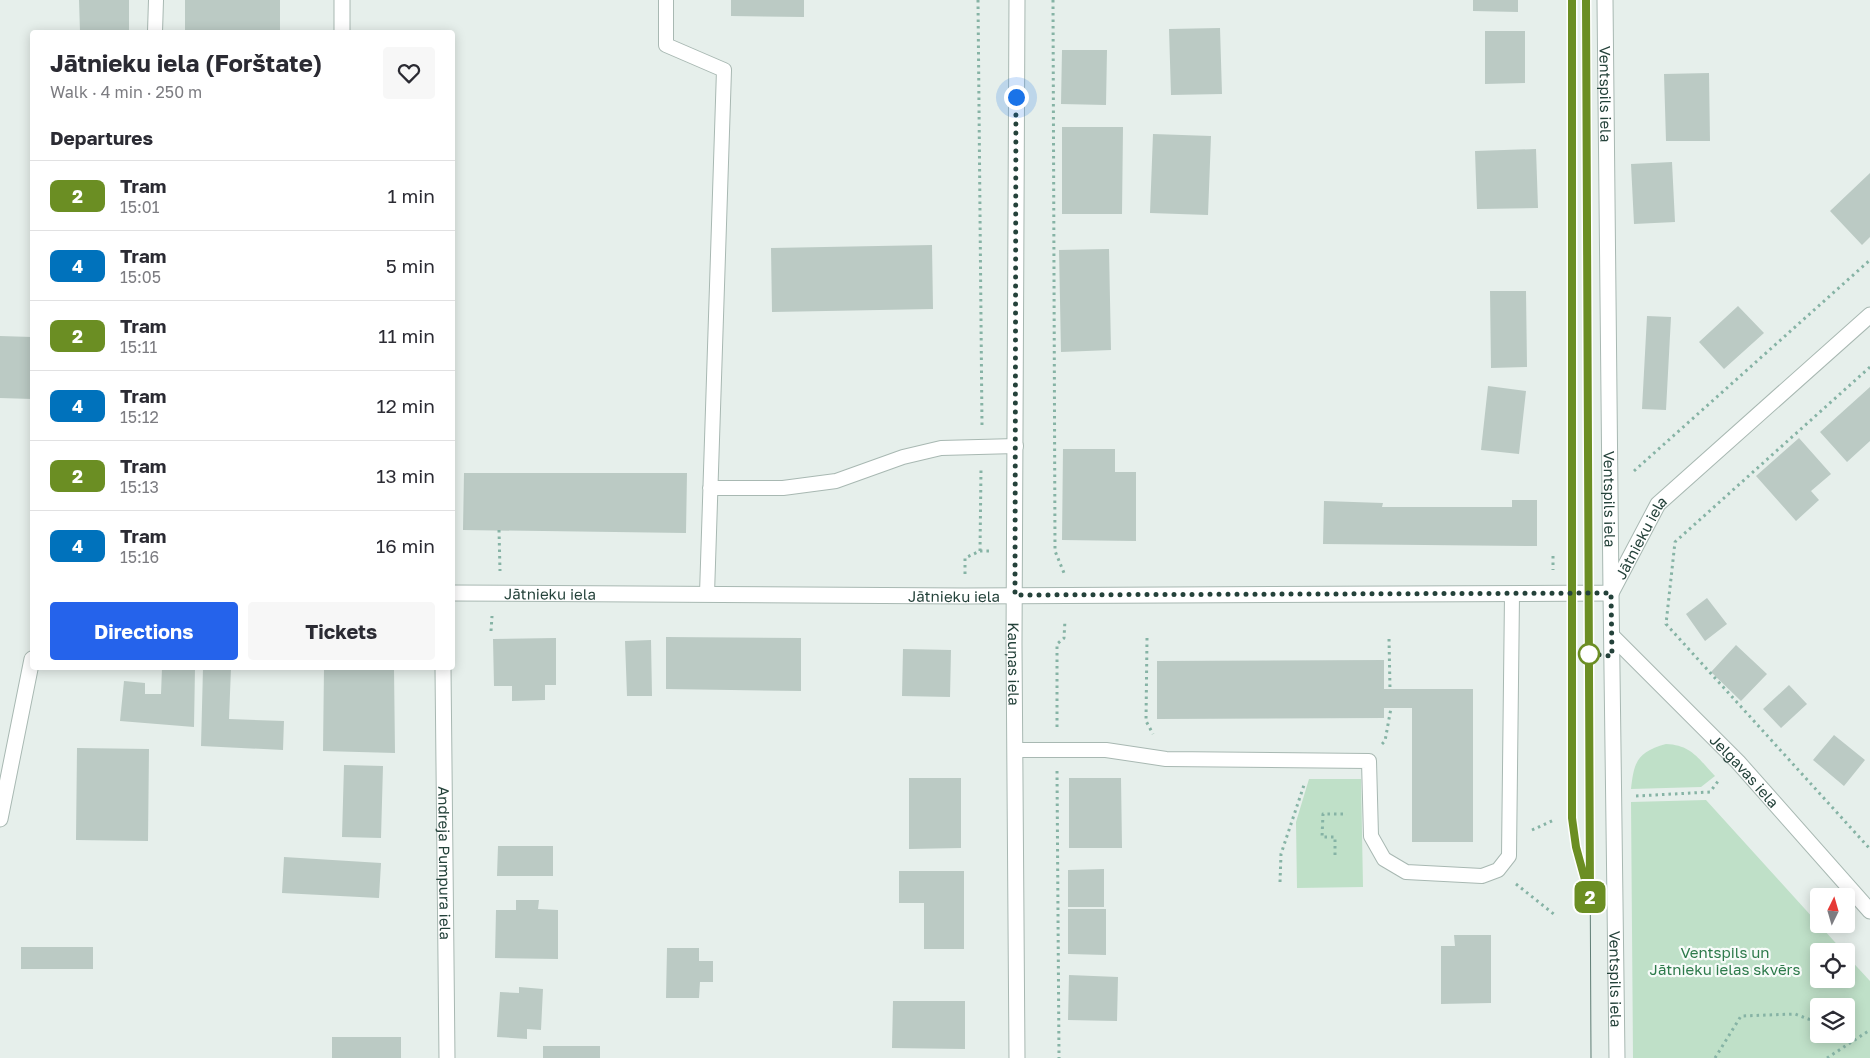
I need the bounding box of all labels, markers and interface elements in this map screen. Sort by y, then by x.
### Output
street label: Ventspils iela [1596,46,1615,142]
button: heart [383,47,435,99]
text: Jātnieku iela (Forštate) [50,48,322,77]
text: Walk · 4 min · 250 m [50,82,202,102]
your location [1004,85,1029,110]
text: Departures [50,126,153,149]
text: Tram [120,174,166,197]
text: 1 min [387,184,435,207]
text: 2 [72,185,83,207]
text: 15:01 [120,197,160,217]
text: Tram [120,244,166,267]
text: 5 min [386,254,435,277]
text: 4 [72,255,83,277]
text: 15:05 [120,267,161,287]
text: Tram [120,314,166,337]
text: 11 min [378,324,435,347]
text: 2 [72,325,83,347]
text: 15:11 [120,337,157,357]
text: Tram [120,384,166,407]
text: 12 min [376,394,435,417]
text: 4 [72,395,83,417]
text: 15:12 [120,407,159,427]
street label: Ventspils iela [1601,451,1620,547]
text: Tram [120,454,166,477]
text: 13 min [376,464,435,487]
text: 2 [72,465,83,487]
text: 15:13 [120,477,159,497]
street label: Jātnieku iela [1611,492,1670,582]
text: Tram [120,524,166,547]
text: 16 min [376,534,435,557]
text: 4 [72,535,83,557]
text: 15:16 [120,547,159,567]
street label: Jātnieku iela [504,584,596,603]
street label: Jātnieku iela [908,587,1000,605]
button: Directions [50,602,238,660]
button: Tickets [248,602,435,660]
street label: Kauņas iela [1004,622,1023,706]
unlabelled marker [1578,643,1600,665]
street label: Jelgavas iela [1706,730,1783,811]
street label: Andreja Pumpura iela [435,786,455,940]
line badge: 2 [1574,881,1606,913]
text: 2 [1585,886,1595,908]
north arrow [1810,888,1855,932]
map controls [1810,888,1855,1043]
street label: Ventspils iela [1606,930,1626,1027]
park label: Ventspils un Jātnieku ielas skvērs [1650,943,1800,978]
button: locate [1810,943,1855,988]
button: layers [1810,998,1855,1043]

